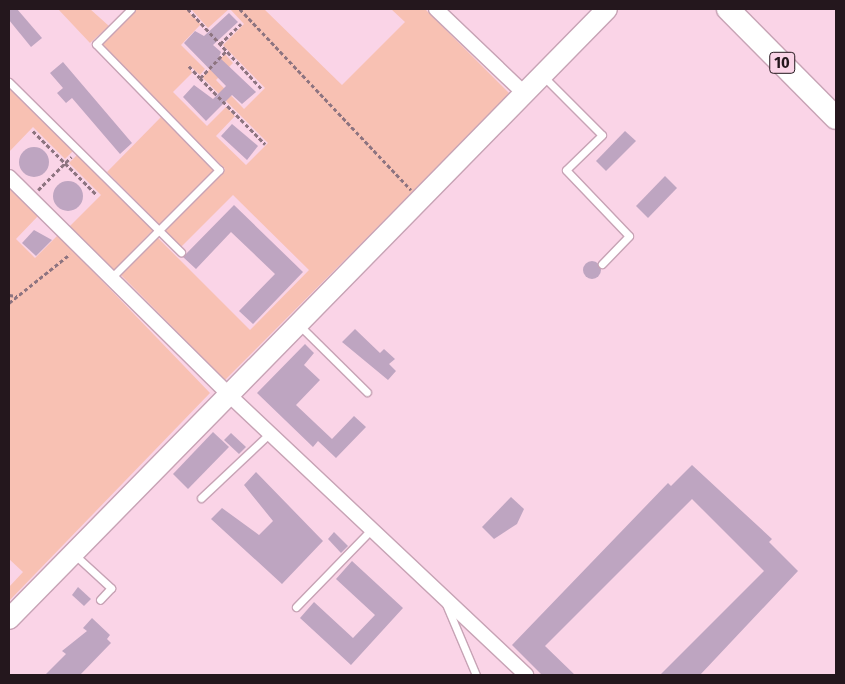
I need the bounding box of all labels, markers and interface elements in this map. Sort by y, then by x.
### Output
road number: 10 [768,49,796,76]

